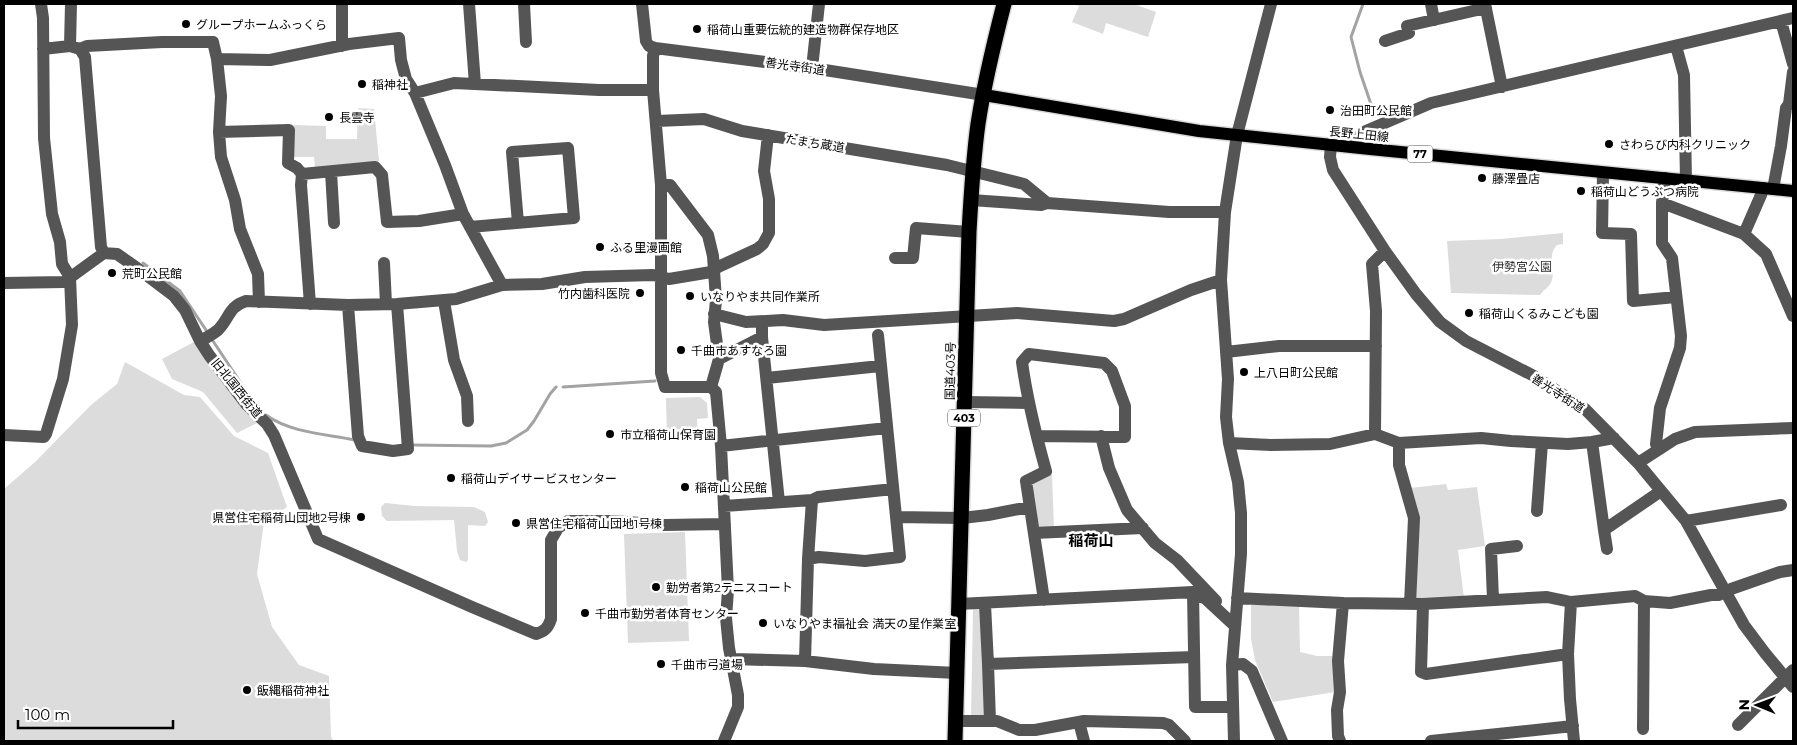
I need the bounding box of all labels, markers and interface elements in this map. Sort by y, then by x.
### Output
place label: グループホームふっくら [196,17,327,32]
marker: グループホームふっくら [180,18,192,30]
place label: 稲荷山重要伝統的建造物群保存地区 [707,22,899,37]
marker: 稲荷山重要伝統的建造物群保存地区 [691,23,703,35]
street label: 善光寺街道 [764,54,826,78]
place label: 稲神社 [372,77,408,92]
marker: 稲神社 [356,78,368,90]
place label: 治田町公民館 [1340,103,1412,118]
marker: 治田町公民館 [1324,104,1336,116]
place label: 長雲寺 [339,110,375,125]
marker: 長雲寺 [323,111,335,123]
street label: 長野上田線 [1328,123,1390,145]
street label: たまち蔵道 [784,131,846,155]
place label: さわらび内科クリニック [1619,137,1751,152]
marker: さわらび内科クリニック [1603,138,1615,150]
road number: 77 [1408,146,1432,162]
place label: 藤澤畳店 [1492,171,1540,186]
marker: 藤澤畳店 [1476,172,1488,184]
place label: 稲荷山どうぶつ病院 [1591,184,1699,199]
marker: 稲荷山どうぶつ病院 [1575,185,1587,197]
place label: ふる里漫画館 [610,240,682,255]
marker: ふる里漫画館 [594,241,606,253]
park label: 伊勢宮公園 [1492,259,1552,274]
place label: 荒町公民館 [122,266,182,281]
marker: 荒町公民館 [106,267,118,279]
place label: 竹内歯科医院 [558,286,630,301]
marker: 竹内歯科医院 [634,287,646,299]
place label: いなりやま共同作業所 [700,289,820,304]
marker: いなりやま共同作業所 [684,290,696,302]
place label: 稲荷山くるみこども園 [1479,306,1599,321]
marker: 稲荷山くるみこども園 [1463,307,1475,319]
street label: 国道403号 [942,342,958,400]
place label: 千曲市あすなろ園 [691,343,787,358]
marker: 千曲市あすなろ園 [675,344,687,356]
street label: 旧北国西街道 [209,355,265,421]
place label: 上八日町公民館 [1254,365,1338,380]
marker: 上八日町公民館 [1238,366,1250,378]
street label: 善光寺街道 [1529,370,1587,416]
road number: 403 [948,409,980,426]
place label: 市立稲荷山保育園 [620,427,716,442]
marker: 市立稲荷山保育園 [604,428,616,440]
place label: 稲荷山デイサービスセンター [461,471,617,486]
marker: 稲荷山デイサービスセンター [445,472,457,484]
place label: 稲荷山公民館 [695,480,767,495]
marker: 稲荷山公民館 [679,481,691,493]
place label: 県営住宅稲荷山団地2号棟 [212,510,351,525]
marker: 県営住宅稲荷山団地2号棟 [355,511,367,523]
place label: 県営住宅稲荷山団地1号棟 [526,516,662,531]
marker: 県営住宅稲荷山団地1号棟 [510,517,522,529]
district label: 稲荷山 [1068,531,1114,550]
place label: 勤労者第2テニスコート [666,580,793,595]
marker: 勤労者第2テニスコート [650,581,662,593]
place label: 千曲市勤労者体育センター [595,606,739,621]
marker: 千曲市勤労者体育センター [579,607,591,619]
place label: いなりやま福祉会 満天の星作業室 [773,616,956,631]
marker: いなりやま福祉会 満天の星作業室 [757,617,769,629]
place label: 千曲市弓道場 [671,657,743,672]
marker: 千曲市弓道場 [655,658,667,670]
north arrow [1732,680,1782,730]
place label: 飯縄稲荷神社 [257,683,329,698]
marker: 飯縄稲荷神社 [241,684,253,696]
scale bar [18,698,172,730]
text: N [1735,699,1753,711]
text: 100 m [25,705,70,724]

